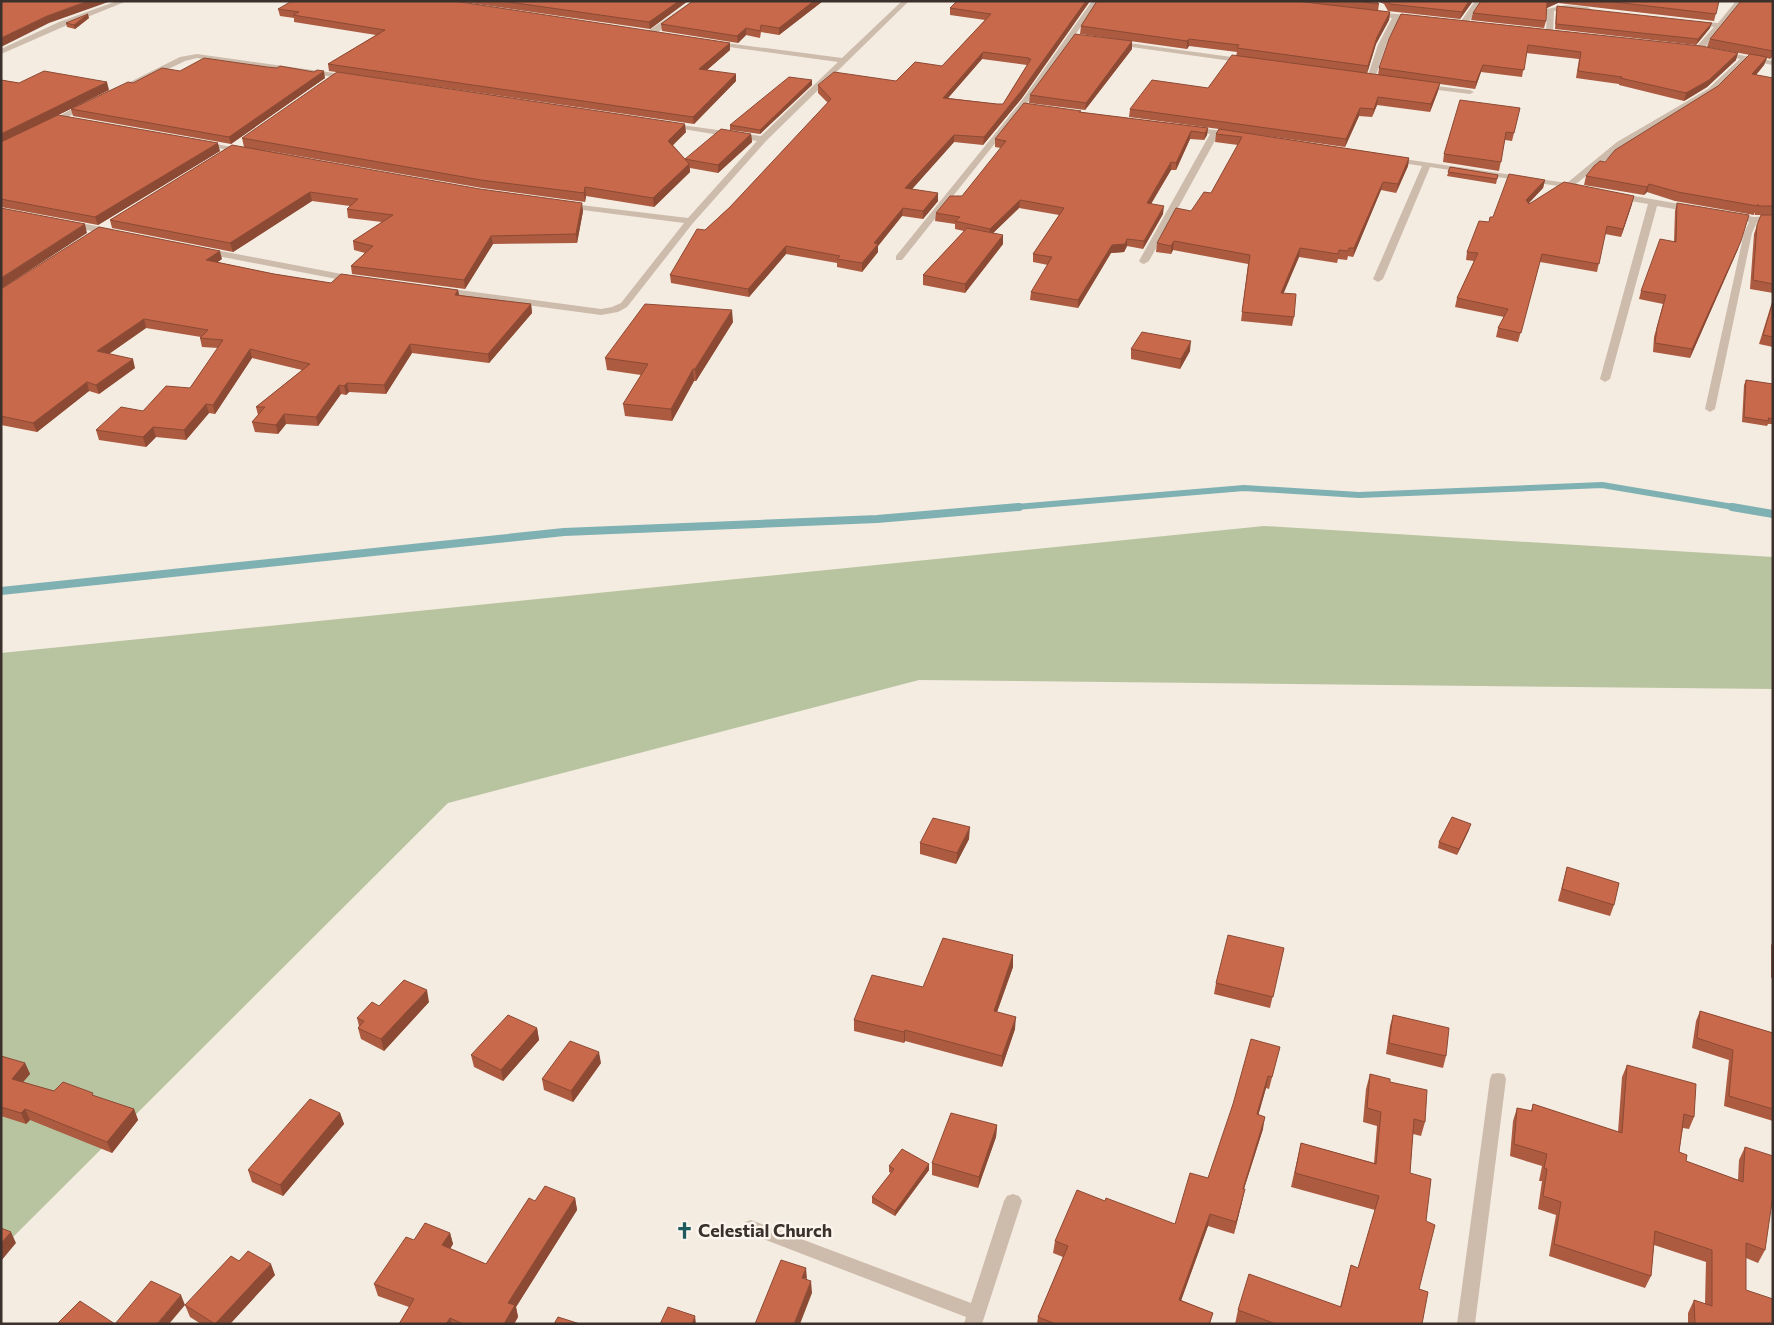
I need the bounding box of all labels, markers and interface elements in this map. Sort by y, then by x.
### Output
place label: Celestial Church [698,1219,832,1241]
church icon: Celestial Church [674,1220,694,1240]

